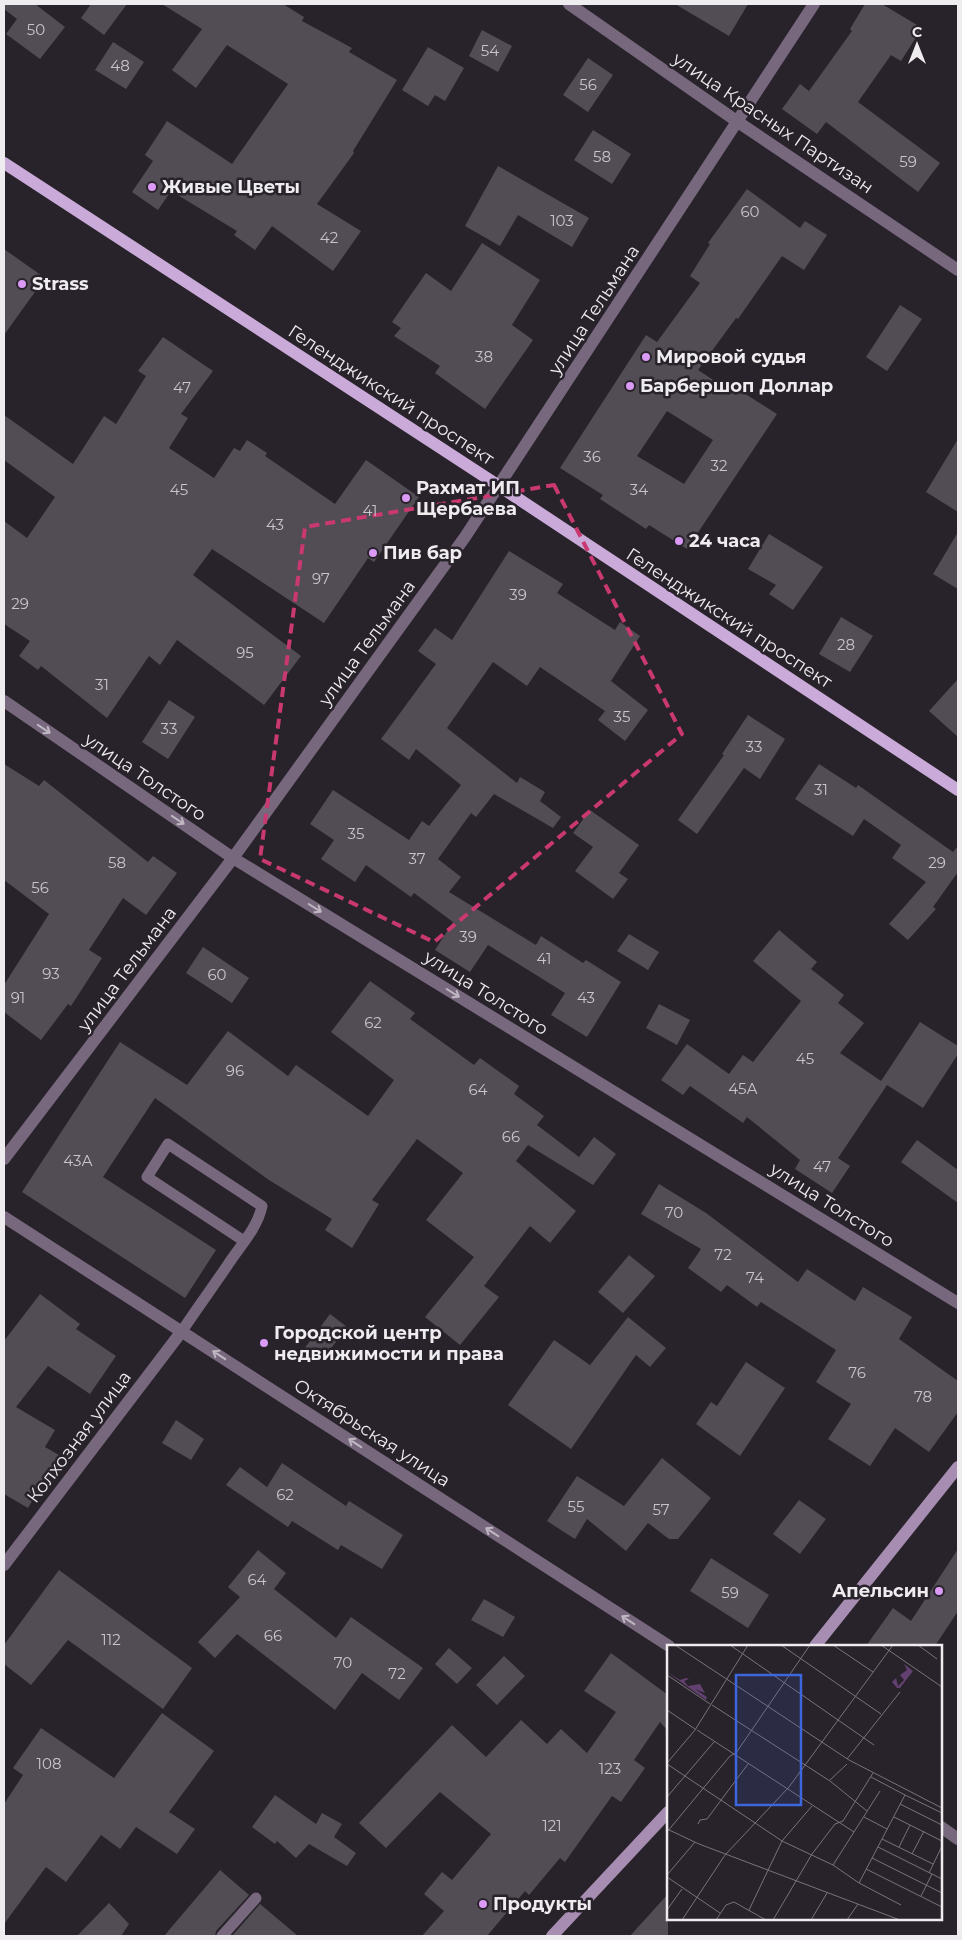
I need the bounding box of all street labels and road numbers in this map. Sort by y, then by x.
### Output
street label: улица Красных Партизан [668,47,877,198]
street label: улица Тельмана [543,241,644,380]
street label: Геленджикский проспект [284,320,498,470]
street label: Геленджикский проспект [622,543,836,693]
street label: улица Тельмана [313,576,420,711]
street label: улица Толстого [79,728,210,826]
street label: улица Тельмана [72,902,181,1036]
street label: улица Толстого [419,945,552,1040]
street label: улица Толстого [765,1157,898,1252]
street label: Колхозная улица [22,1367,136,1507]
street label: Октябрьская улица [290,1374,454,1492]

